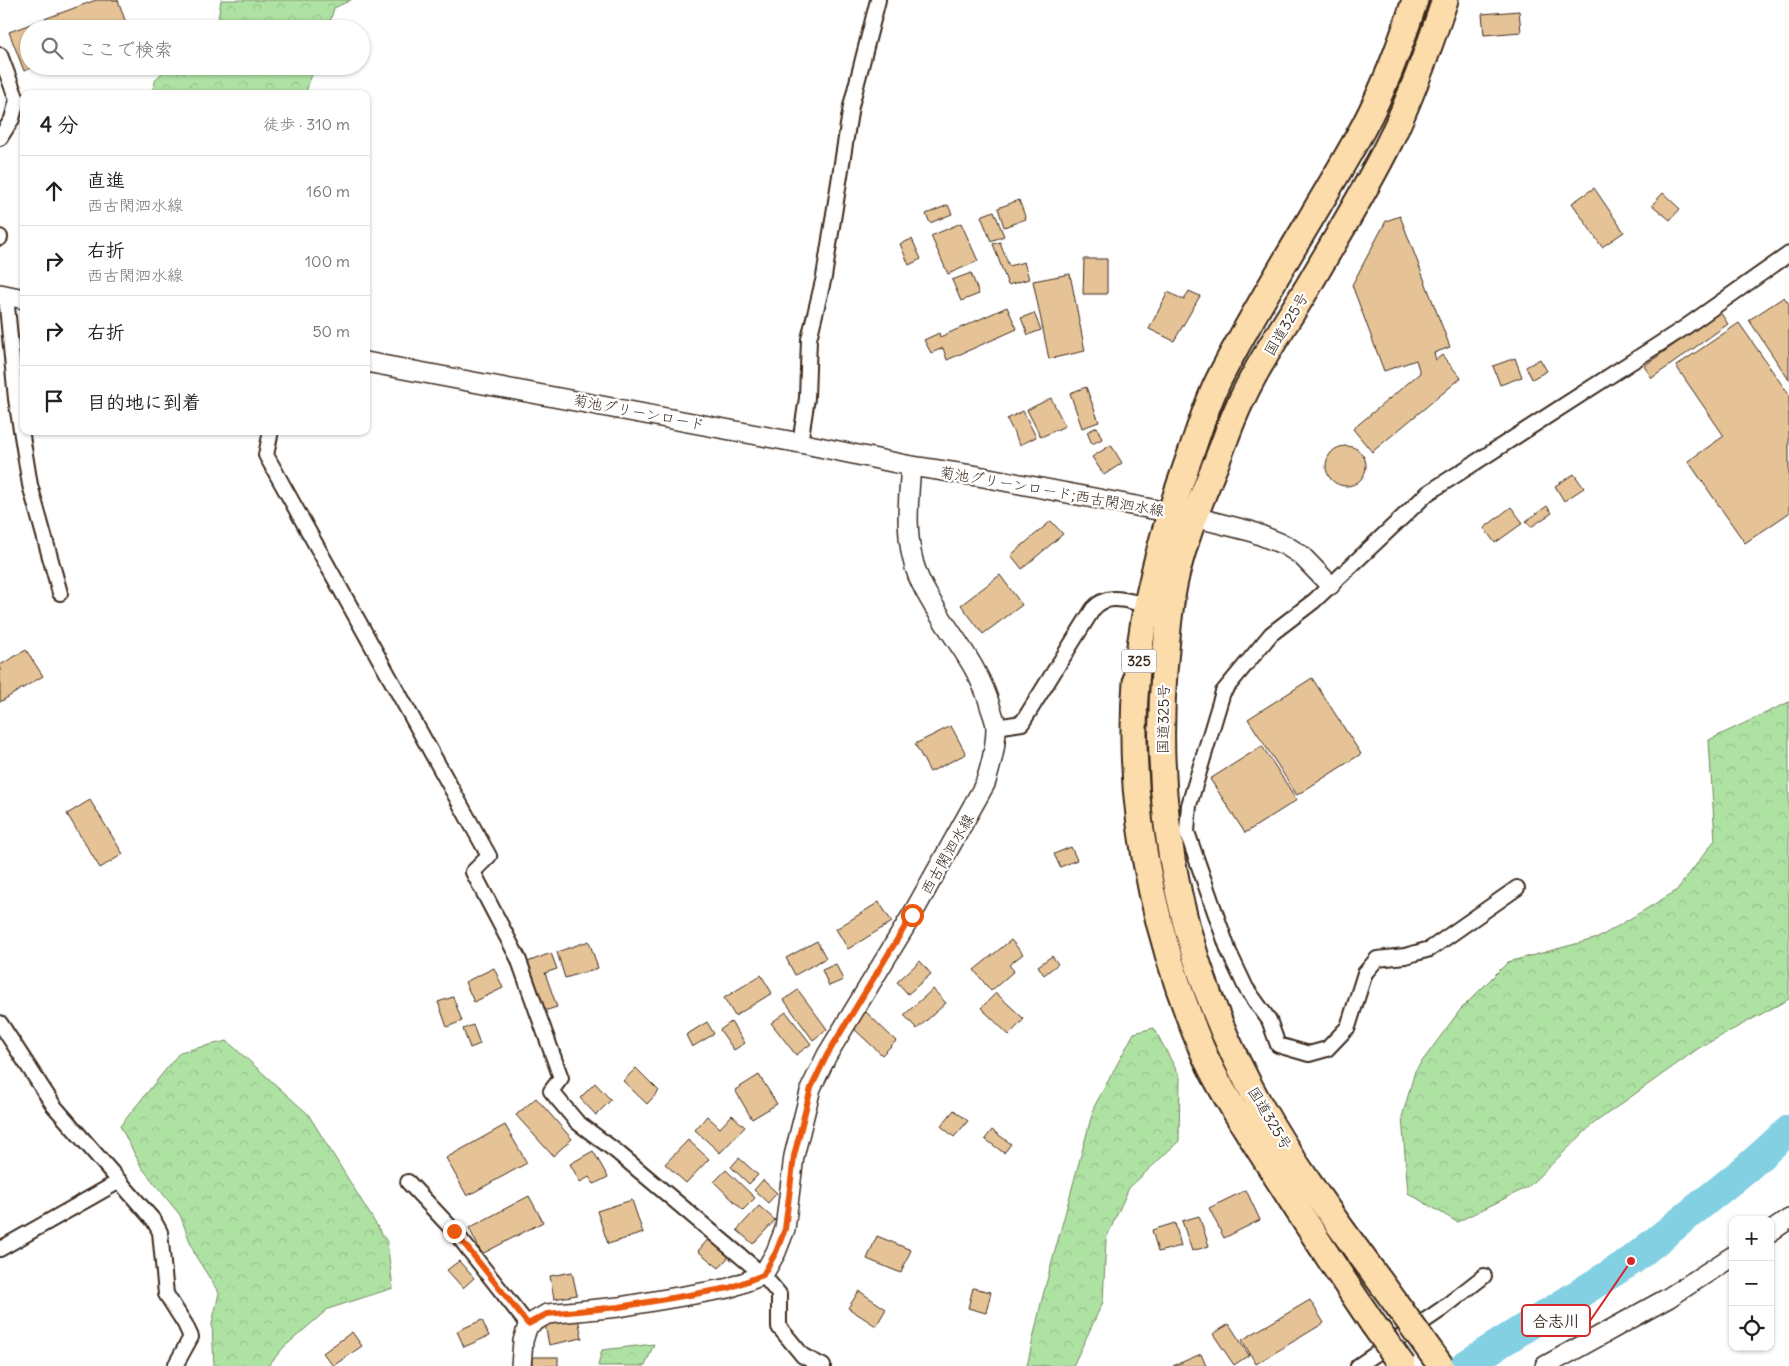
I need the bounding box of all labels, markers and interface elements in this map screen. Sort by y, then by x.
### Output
search box [20,20,370,75]
icon: search [38,34,66,62]
text: ここで検索 [78,37,173,61]
text: 4 分 [40,111,78,138]
text: 徒歩 · 310 m [263,114,350,134]
text: 直進 [87,168,125,192]
icon: ahead [40,177,68,205]
text: 160 m [306,181,350,201]
text: 西古閑泗水線 [87,195,183,215]
text: 右折 [87,238,125,262]
icon: right [40,247,68,275]
text: 100 m [305,251,350,271]
text: 西古閑泗水線 [87,265,183,285]
street label: 国道325号 [1260,289,1312,359]
icon: right [40,317,68,345]
text: 右折 [87,320,125,344]
text: 50 m [312,321,350,341]
icon: arrive [40,387,68,415]
text: 目的地に到着 [87,390,201,414]
street label: 菊池グリーンロード [571,390,707,434]
street label: 菊池グリーンロード;西古閑泗水線 [938,462,1166,520]
road number: 325 [1122,649,1156,672]
street label: 国道325号 [1153,684,1173,754]
street label: 西古閑泗水線 [916,810,978,898]
route start [901,904,924,927]
street label: 国道325号 [1244,1083,1296,1153]
map controls [1729,1216,1774,1351]
button: + [1729,1216,1774,1261]
route end [443,1220,466,1243]
button: − [1729,1261,1774,1306]
callout: 合志川 [1522,1305,1590,1336]
button: locate [1729,1306,1774,1351]
text: 合志川 [1532,1311,1580,1331]

